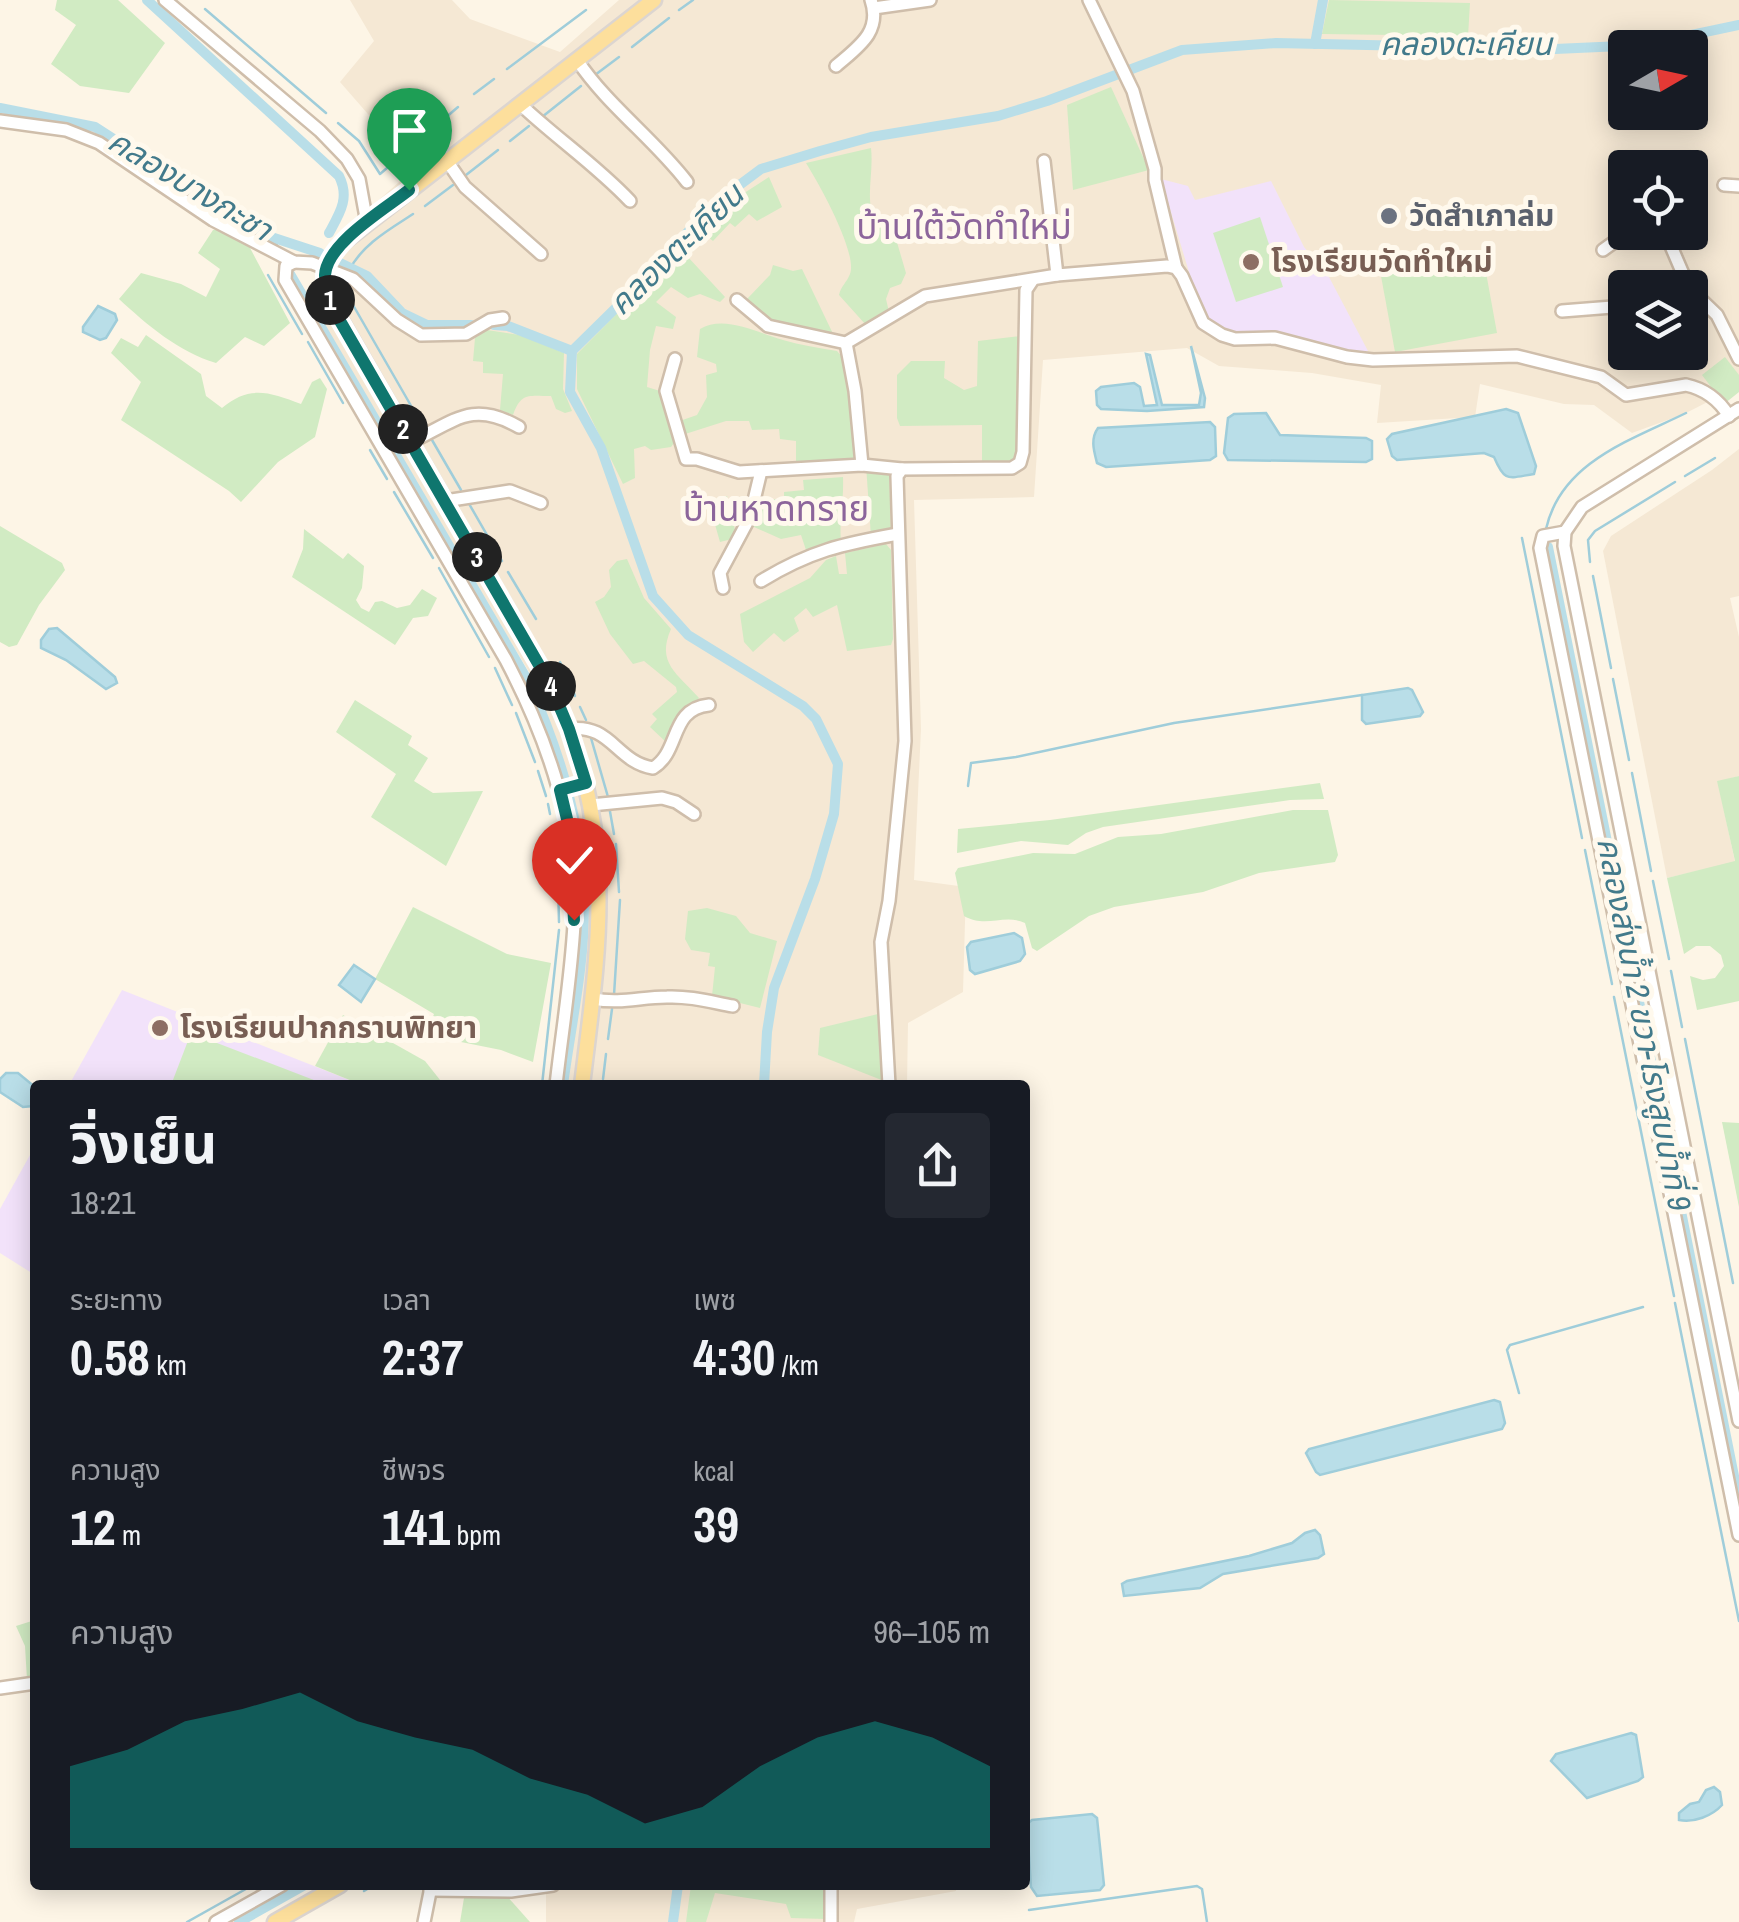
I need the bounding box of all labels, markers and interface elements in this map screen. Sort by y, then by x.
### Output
water label: คลองตะเคียน [1380,22,1554,65]
north arrow [1608,30,1708,130]
map controls [1608,30,1708,370]
pin [367,88,452,191]
icon: arrive [382,103,437,158]
water label: คลองบางกะชา [100,119,282,251]
button: locate [1608,150,1708,250]
water label: คลองตะเคียน [599,172,754,324]
place label: วัดสำเภาล่ม [1409,195,1554,235]
district label: บ้านใต้วัดทำใหม่ [856,203,1072,250]
marker: วัดสำเภาล่ม [1378,205,1400,227]
place label: โรงเรียนวัดทำใหม่ [1271,241,1493,281]
marker: โรงเรียนวัดทำใหม่ [1240,251,1262,273]
button: layers [1608,270,1708,370]
pin: 1 [305,275,355,325]
text: 1 [324,281,336,319]
pin: 2 [378,404,428,454]
text: 2 [397,410,409,448]
district label: บ้านหาดทราย [683,485,869,532]
pin: 3 [452,532,502,582]
text: 3 [471,538,483,576]
pin: 4 [526,661,576,711]
text: 4 [545,667,557,705]
pin [532,818,617,921]
icon: check [547,833,602,888]
water label: คลองส่งน้ำ 2 ขวา-โรงสูบน้ำที่ 9 [1587,833,1702,1215]
place label: โรงเรียนปากกรานพิทยา [180,1007,477,1047]
marker: โรงเรียนปากกรานพิทยา [149,1017,171,1039]
text: วิ่งเย็น [70,1106,217,1180]
button: share [885,1113,990,1218]
text: 18:21 [70,1181,136,1224]
text: ระยะทาง [70,1281,163,1319]
text: เวลา [382,1281,431,1319]
text: เพซ [693,1281,736,1319]
text: 0.58 [70,1323,150,1391]
text: 2:37 [382,1323,464,1391]
text: 4:30 [693,1323,775,1391]
text: km [150,1346,187,1384]
text: /km [775,1346,819,1384]
text: ความสูง [70,1451,161,1489]
text: ชีพจร [382,1451,445,1489]
text: kcal [693,1452,734,1490]
text: 39 [693,1490,739,1558]
text: 12 [70,1493,116,1561]
text: 141 [382,1493,450,1561]
text: m [116,1516,141,1554]
text: bpm [450,1516,501,1554]
text: 96–105 m [873,1610,990,1653]
text: ความสูง [70,1611,174,1654]

